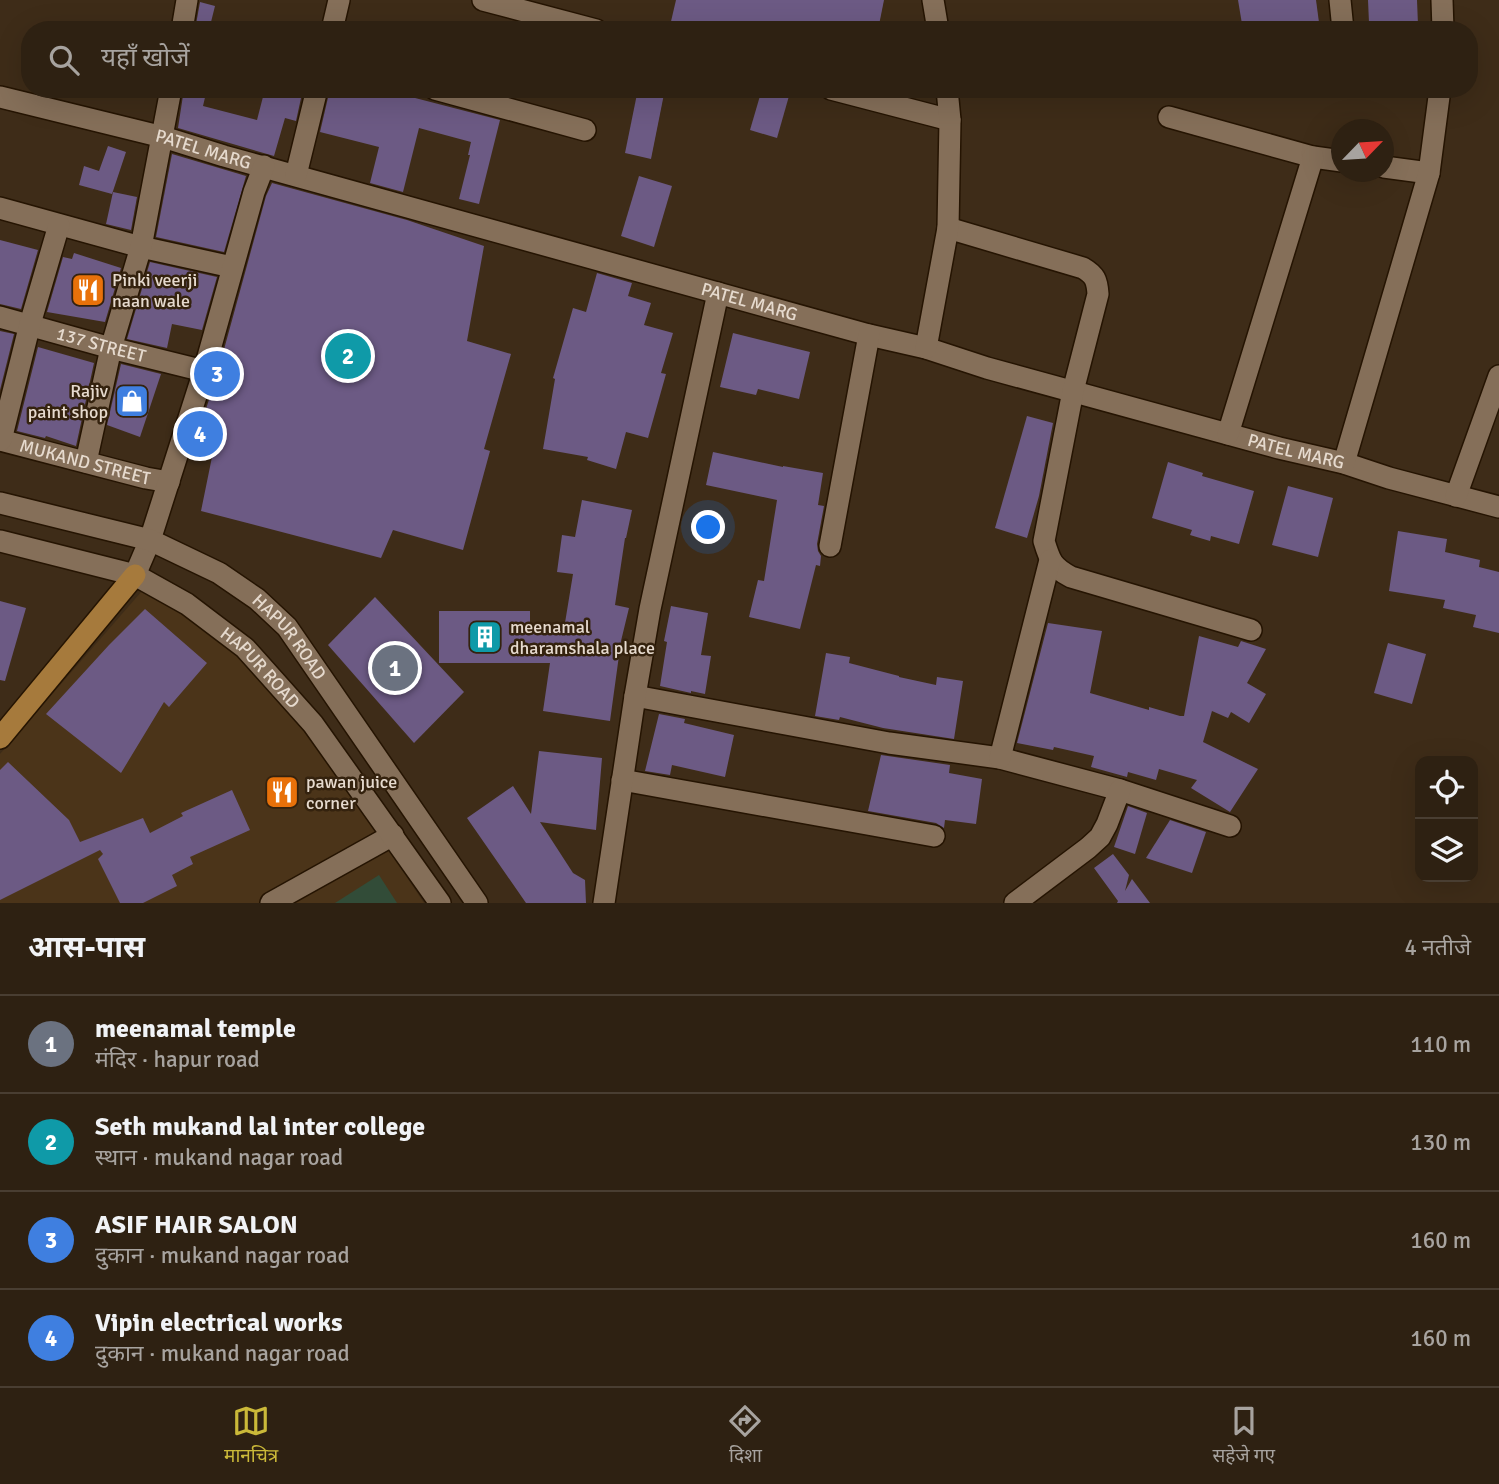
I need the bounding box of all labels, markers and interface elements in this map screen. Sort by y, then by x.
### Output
search box [21,21,1478,98]
icon: search [45,41,83,79]
text: यहाँ खोजें [101,42,190,74]
north arrow [1331,119,1394,182]
street label: PATEL MARG [153,125,254,174]
place label: Pinki veerji naan wale [112,269,197,312]
restaurant icon: Pinki veerji naan wale [69,271,107,309]
street label: PATEL MARG [699,278,800,326]
street label: 137 STREET [54,322,148,367]
pin: 2 [325,330,371,382]
pin: 3 [194,348,240,400]
place label: Rajiv paint shop [28,380,109,423]
shop icon: Rajiv paint shop [113,382,151,420]
pin: 4 [177,408,223,460]
street label: PATEL MARG [1245,429,1347,474]
street label: MUKAND STREET [17,435,152,490]
your location [691,510,725,544]
street label: HAPUR ROAD [244,591,330,685]
place label: meenamal dharamshala place [510,616,655,659]
building icon: meenamal dharamshala place [466,618,504,656]
street label: HAPUR ROAD [214,624,304,714]
pin: 1 [372,642,418,694]
map controls [1415,756,1478,882]
button: locate [1415,756,1478,819]
place label: pawan juice corner [306,771,397,814]
restaurant icon: pawan juice corner [263,773,301,811]
button: layers [1415,819,1478,882]
text: आस-पास [28,929,145,966]
text: 4 नतीजे [1405,933,1471,962]
text: meenamal temple [95,1013,296,1045]
text: 1 [45,1030,57,1059]
text: 110 m [1410,1030,1471,1059]
text: मंदिर · hapur road [95,1045,260,1074]
text: Seth mukand lal inter college [95,1111,425,1143]
text: 2 [45,1128,57,1157]
text: 130 m [1410,1128,1471,1157]
text: स्थान · mukand nagar road [95,1143,343,1172]
text: ASIF HAIR SALON [95,1209,298,1241]
text: 3 [45,1226,57,1255]
text: 160 m [1410,1226,1471,1255]
text: दुकान · mukand nagar road [95,1241,350,1270]
text: Vipin electrical works [95,1307,343,1339]
text: 4 [45,1324,57,1353]
text: 160 m [1410,1324,1471,1353]
text: दुकान · mukand nagar road [95,1339,350,1368]
tab: मानचित्र [224,1402,278,1470]
tab: दिशा [726,1402,764,1470]
tab: सहेजे गए [1213,1402,1275,1470]

